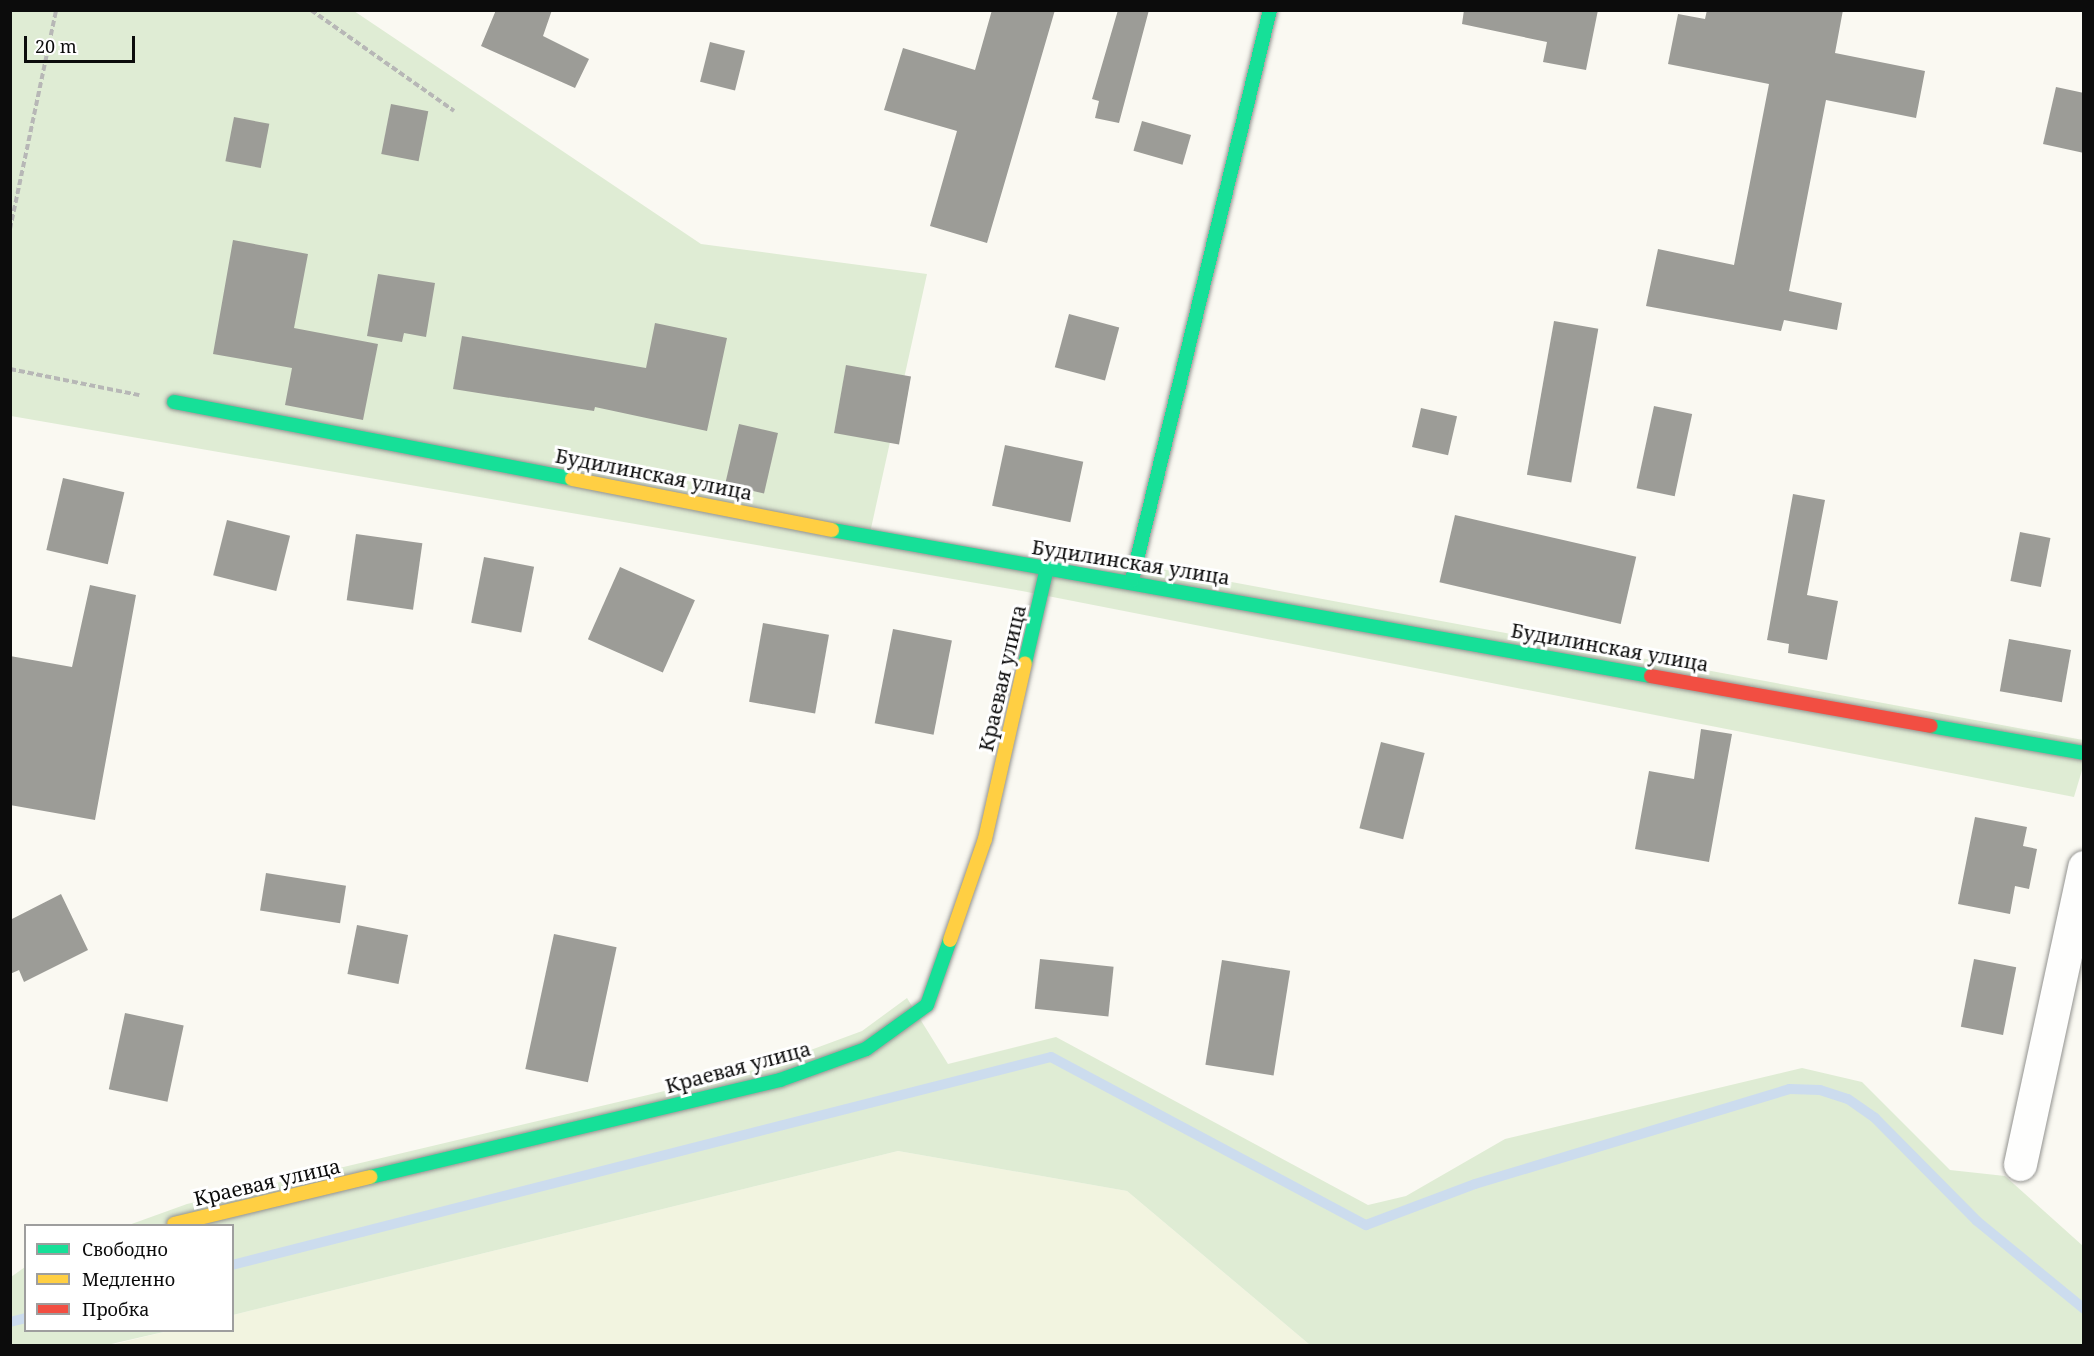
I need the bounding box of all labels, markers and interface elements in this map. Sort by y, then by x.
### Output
scale bar [27,24,138,62]
text: 20 m [35,34,77,58]
street label: Будилинская улица [553,443,755,505]
street label: Будилинская улица [1030,534,1232,590]
street label: Краевая улица [973,602,1031,754]
street label: Будилинская улица [1509,618,1711,676]
street label: Краевая улица [663,1036,813,1098]
street label: Краевая улица [191,1153,343,1211]
legend [24,1224,234,1332]
text: Свободно [82,1237,168,1261]
text: Медленно [82,1267,175,1291]
text: Пробка [82,1297,149,1321]

